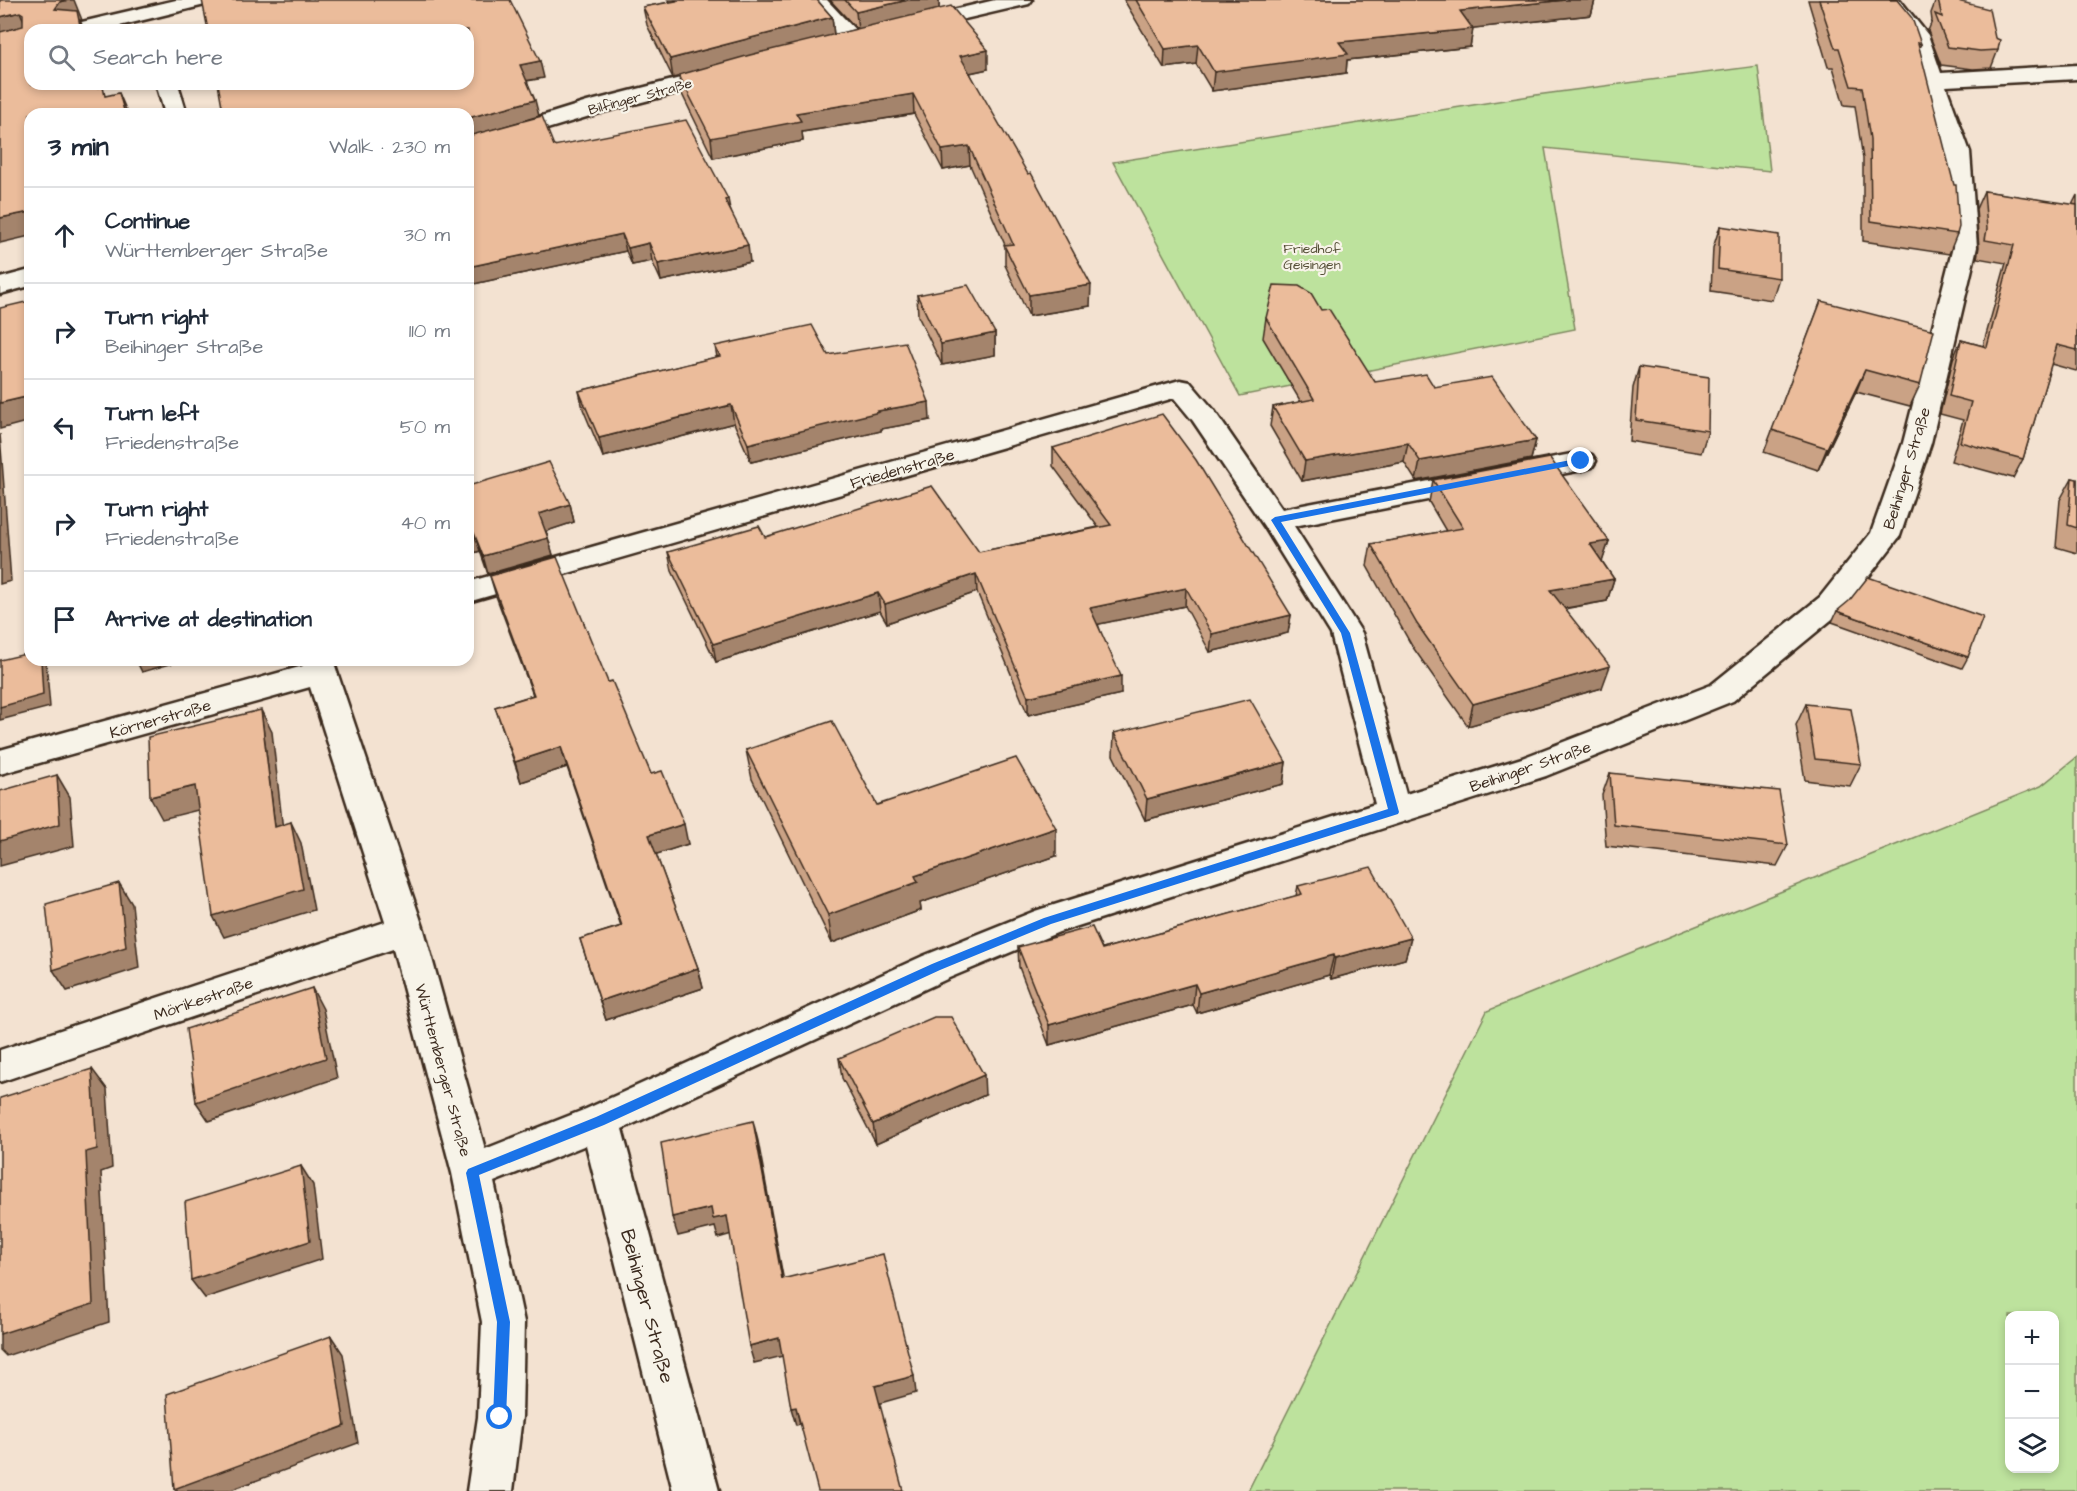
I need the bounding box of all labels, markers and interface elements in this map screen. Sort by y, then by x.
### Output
search box [24,24,474,90]
icon: search [45,41,78,74]
text: Search here [93,42,223,73]
street label: Bilfinger Straße [586,73,695,120]
text: 3 min [48,129,109,165]
text: Walk · 230 m [329,133,450,161]
text: Continue [105,206,190,237]
icon: ahead [48,219,81,252]
text: 30 m [404,221,450,249]
text: Württemberger Straße [105,237,328,265]
park label: Friedhof Geisingen [1283,239,1341,275]
text: Turn right [105,302,208,333]
icon: right [48,315,81,348]
text: 110 m [409,317,450,345]
text: Beihinger Straße [105,333,263,361]
text: Turn left [105,398,199,429]
street label: Beihinger Straße [1878,404,1937,532]
icon: left [48,411,81,444]
text: 50 m [400,413,450,441]
text: Friedenstraße [105,429,239,457]
street label: Friedenstraße [848,443,957,494]
route end [1567,447,1593,473]
text: Turn right [105,494,208,525]
icon: right [48,507,81,540]
text: 40 m [400,509,450,537]
text: Friedenstraße [105,525,239,553]
icon: arrive [48,603,81,636]
text: Arrive at destination [105,604,312,635]
street label: Körnerstraße [107,694,214,744]
street label: Beihinger Straße [1467,736,1594,799]
street label: Mörikestraße [151,972,256,1026]
street label: Württemberger Straße [408,981,477,1160]
street label: Beihinger Straße [612,1226,681,1387]
map controls [2005,1311,2059,1473]
button: + [2005,1311,2059,1365]
button: − [2005,1365,2059,1419]
route start [486,1403,512,1429]
button: layers [2005,1419,2059,1473]

